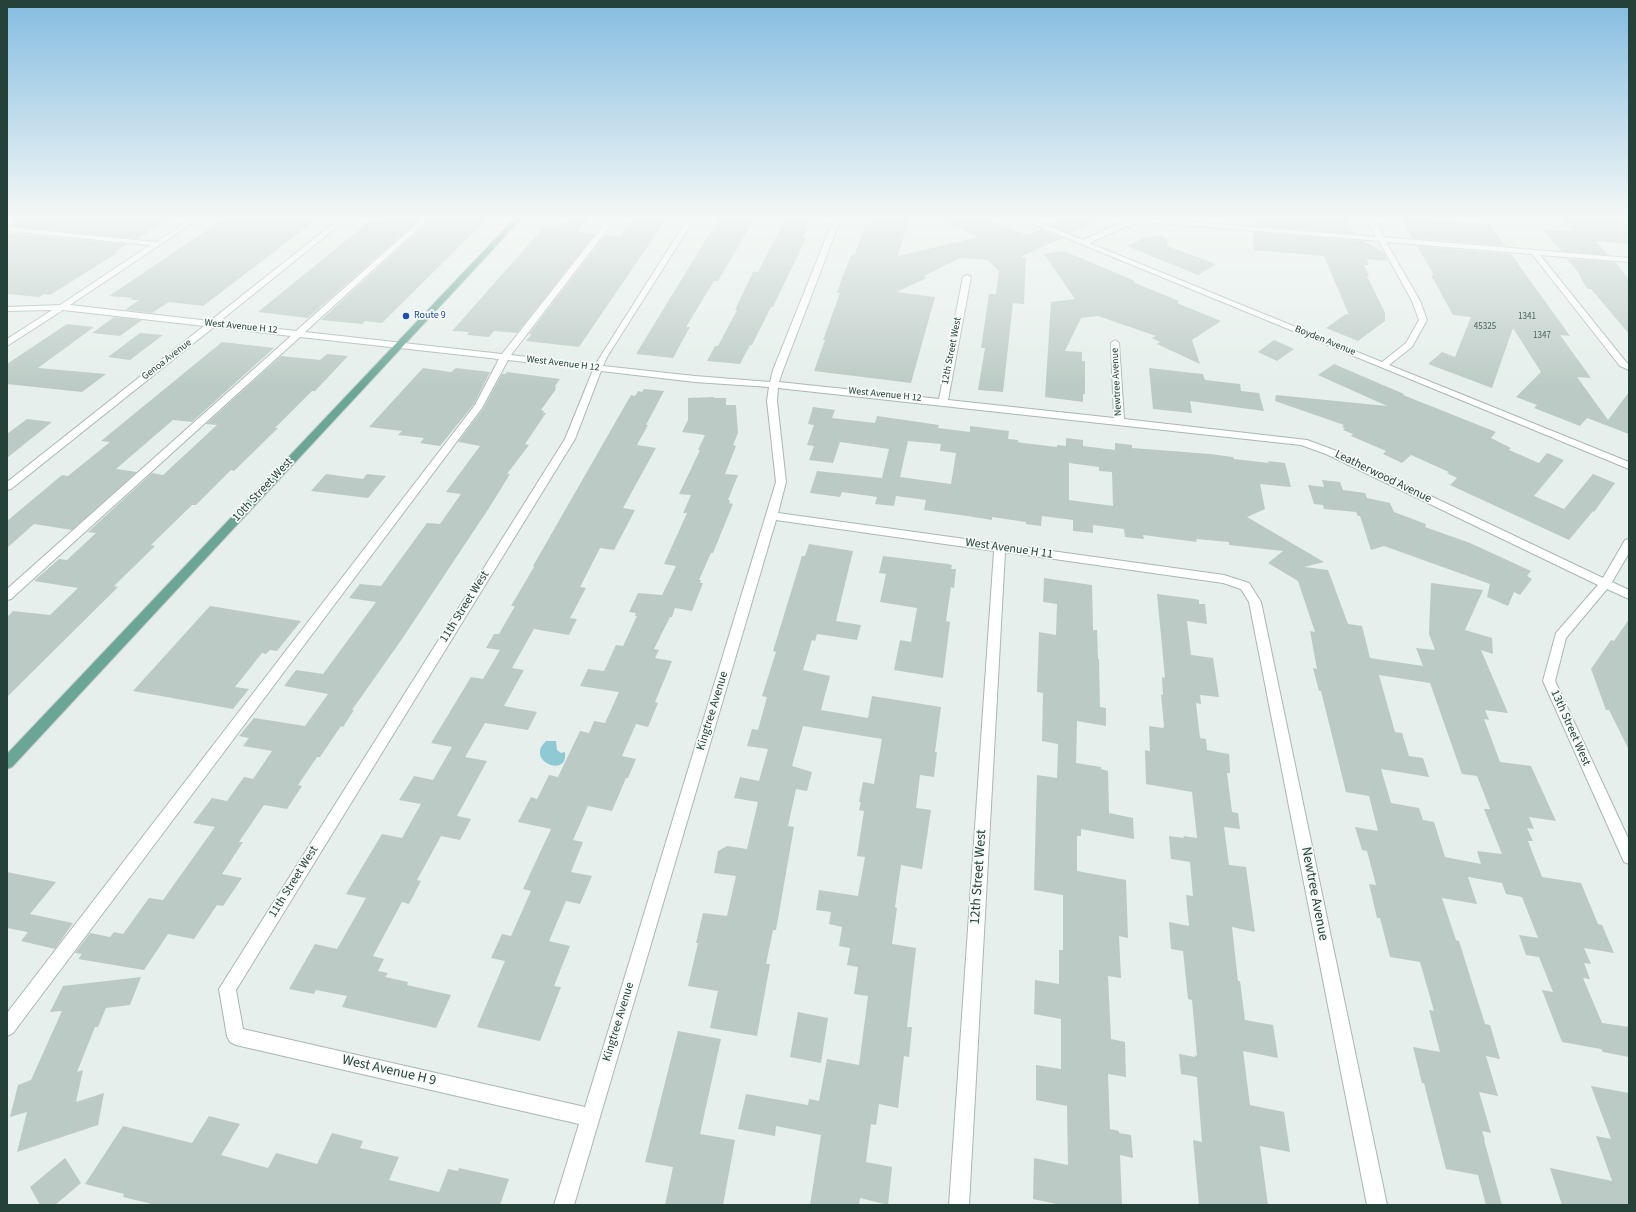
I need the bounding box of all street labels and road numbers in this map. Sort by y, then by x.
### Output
street label: 12th Street West [940,316,964,386]
street label: West Avenue H 12 [204,317,278,337]
street label: Boyden Avenue [1293,323,1357,359]
street label: Genoa Avenue [140,337,194,383]
street label: Newtree Avenue [1109,348,1125,416]
street label: West Avenue H 12 [526,354,600,374]
street label: West Avenue H 12 [848,385,922,405]
street label: Leatherwood Avenue [1332,447,1434,507]
street label: 10th Street West [230,455,296,525]
street label: West Avenue H 11 [964,536,1054,562]
street label: 11th Street West [437,569,493,645]
street label: Kingtree Avenue [694,670,732,752]
street label: 13th Street West [1547,688,1593,768]
street label: 12th Street West [967,829,991,925]
street label: 11th Street West [266,844,322,920]
street label: Newtree Avenue [1297,846,1331,942]
street label: Kingtree Avenue [600,981,638,1063]
street label: West Avenue H 9 [340,1052,438,1090]

